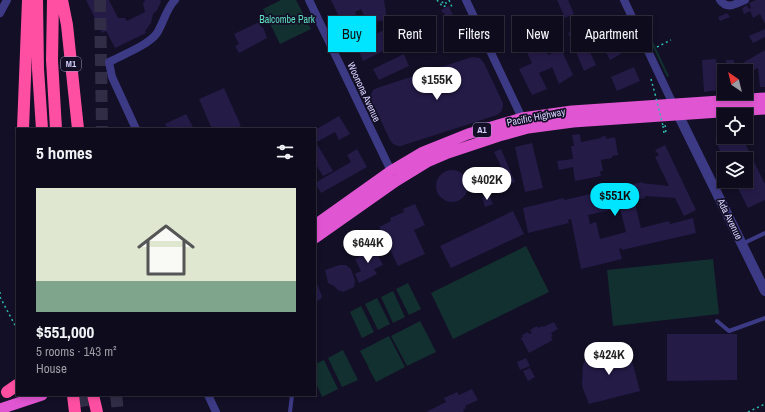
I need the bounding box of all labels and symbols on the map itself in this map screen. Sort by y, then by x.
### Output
park label: Balcombe Park [259,13,316,26]
road number: M1 [61,57,81,71]
street label: Woonona Avenue [344,60,384,124]
north arrow [717,64,753,100]
pin: $155K [409,67,465,101]
street label: Pacific Highway [506,105,567,129]
road number: A1 [473,123,491,137]
pin: $402K [459,167,515,201]
pin: $551K [587,183,643,217]
street label: Ada Avenue [714,195,746,242]
pin: $644K [340,230,396,264]
pin: $424K [581,342,637,376]

